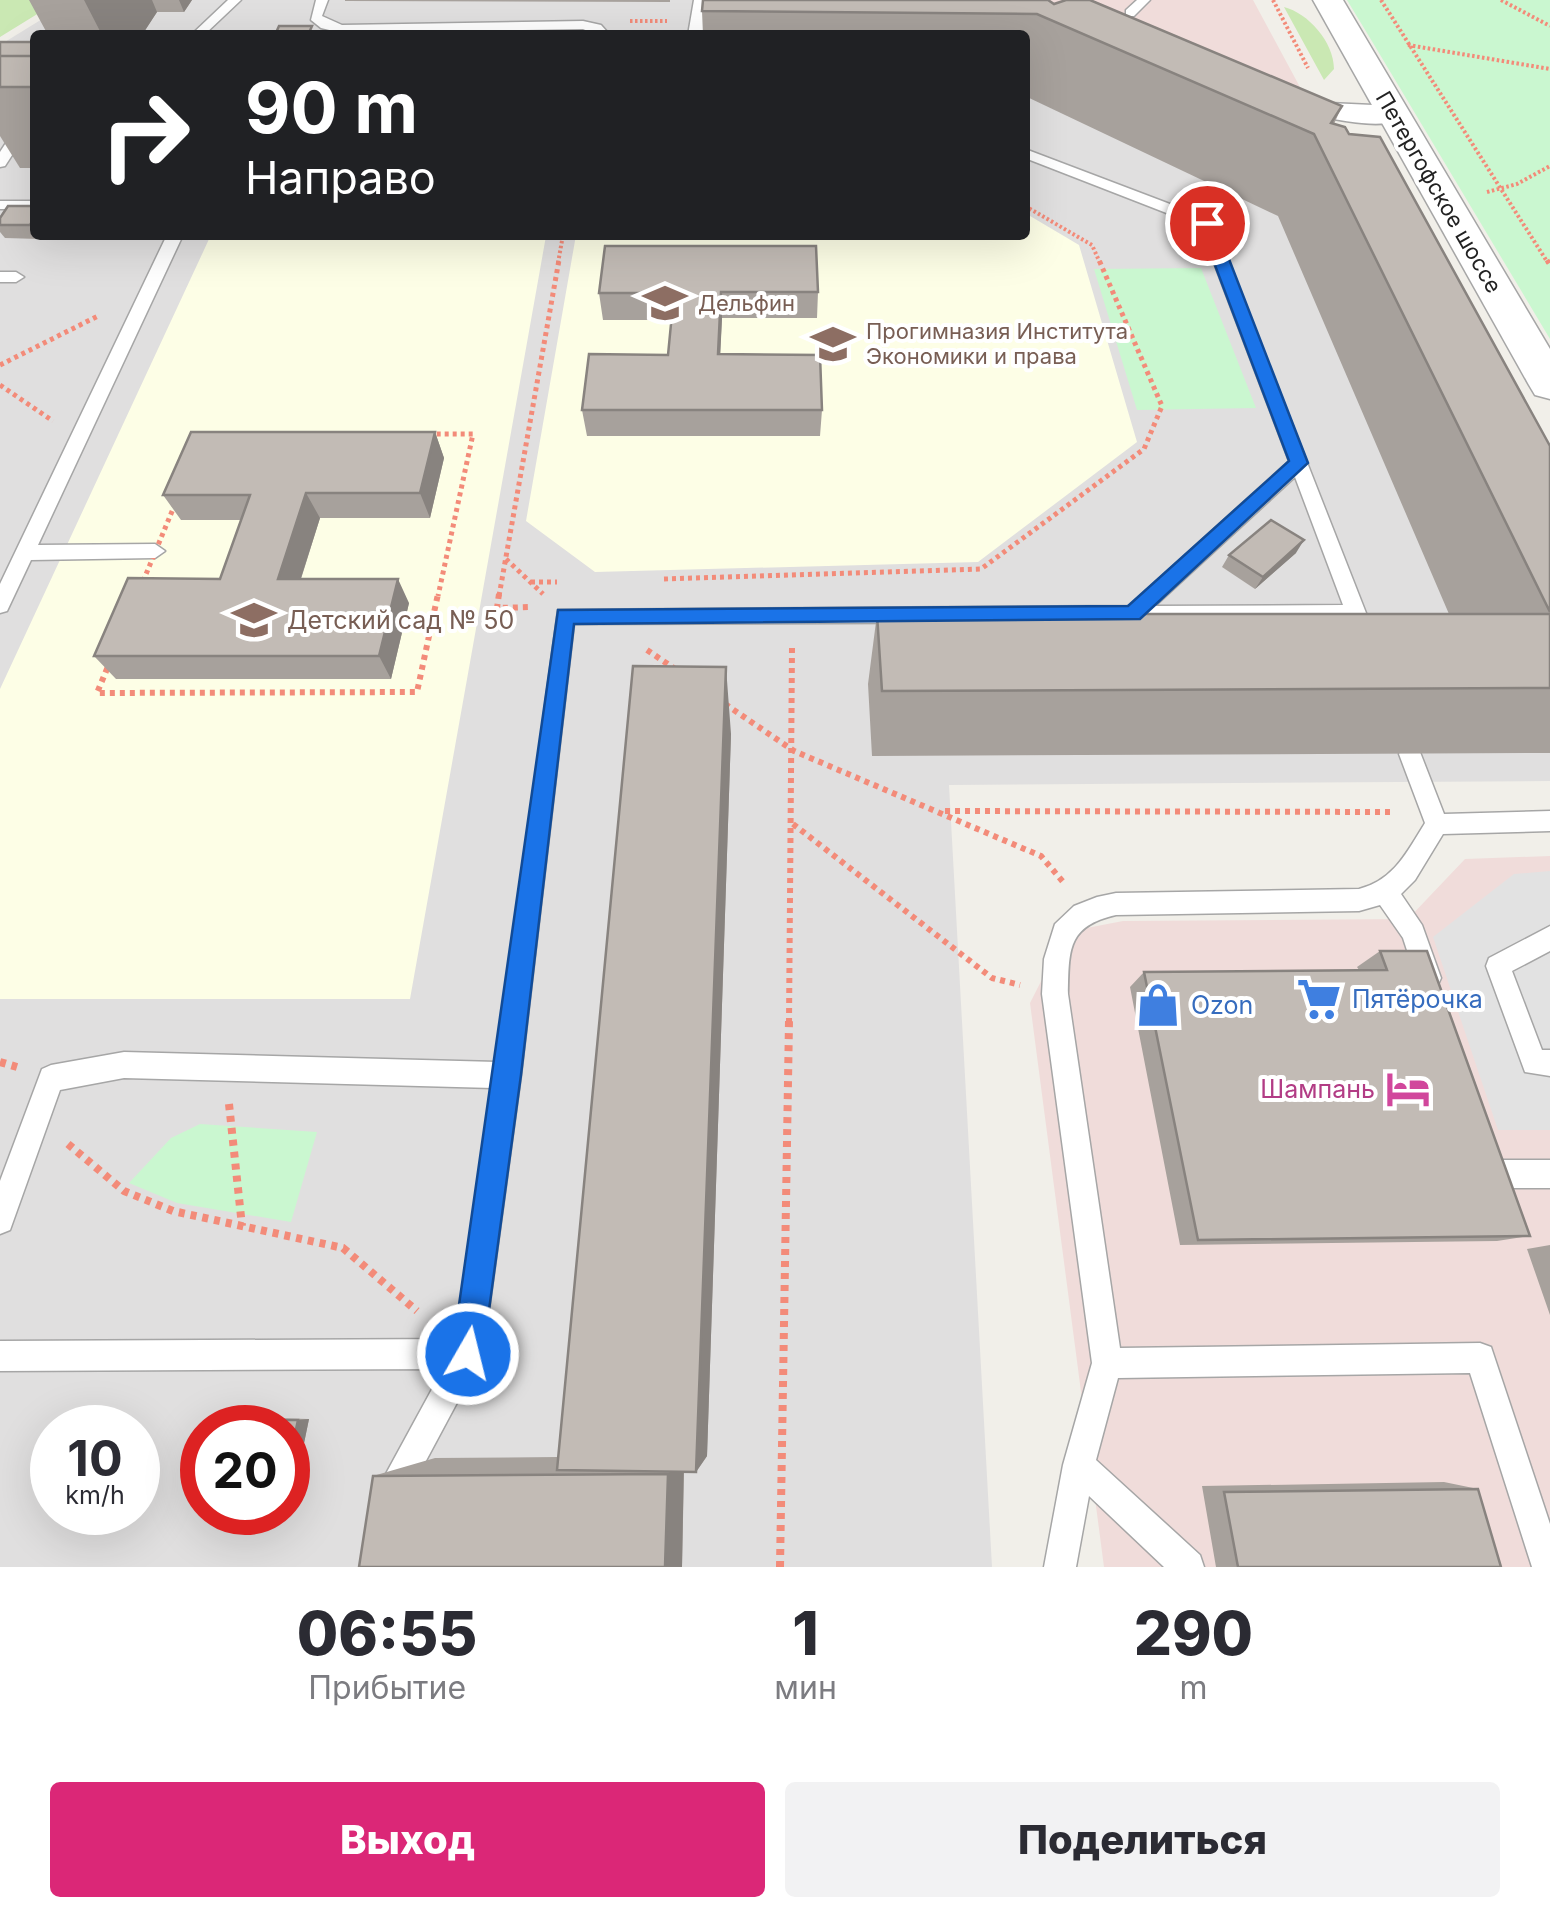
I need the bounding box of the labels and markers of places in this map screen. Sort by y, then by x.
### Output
pin [1165,181,1250,266]
school or university icon: Дельфин [641,279,689,327]
place label: Дельфин [698,290,795,316]
place label: Прогимназия Института Экономики и права [866,318,1128,369]
school or university icon: Прогимназия Института Экономики и права [809,320,857,368]
school or university icon: Детский сад № 50 [230,596,278,644]
place label: Детский сад № 50 [287,605,514,635]
supermarket icon: Пятёрочка [1295,975,1343,1023]
shop icon: Ozon [1134,981,1182,1029]
place label: Пятёрочка [1352,984,1483,1014]
place label: Ozon [1191,990,1253,1020]
hotel icon: Шампань [1384,1065,1432,1113]
place label: Шампань [1260,1074,1375,1104]

